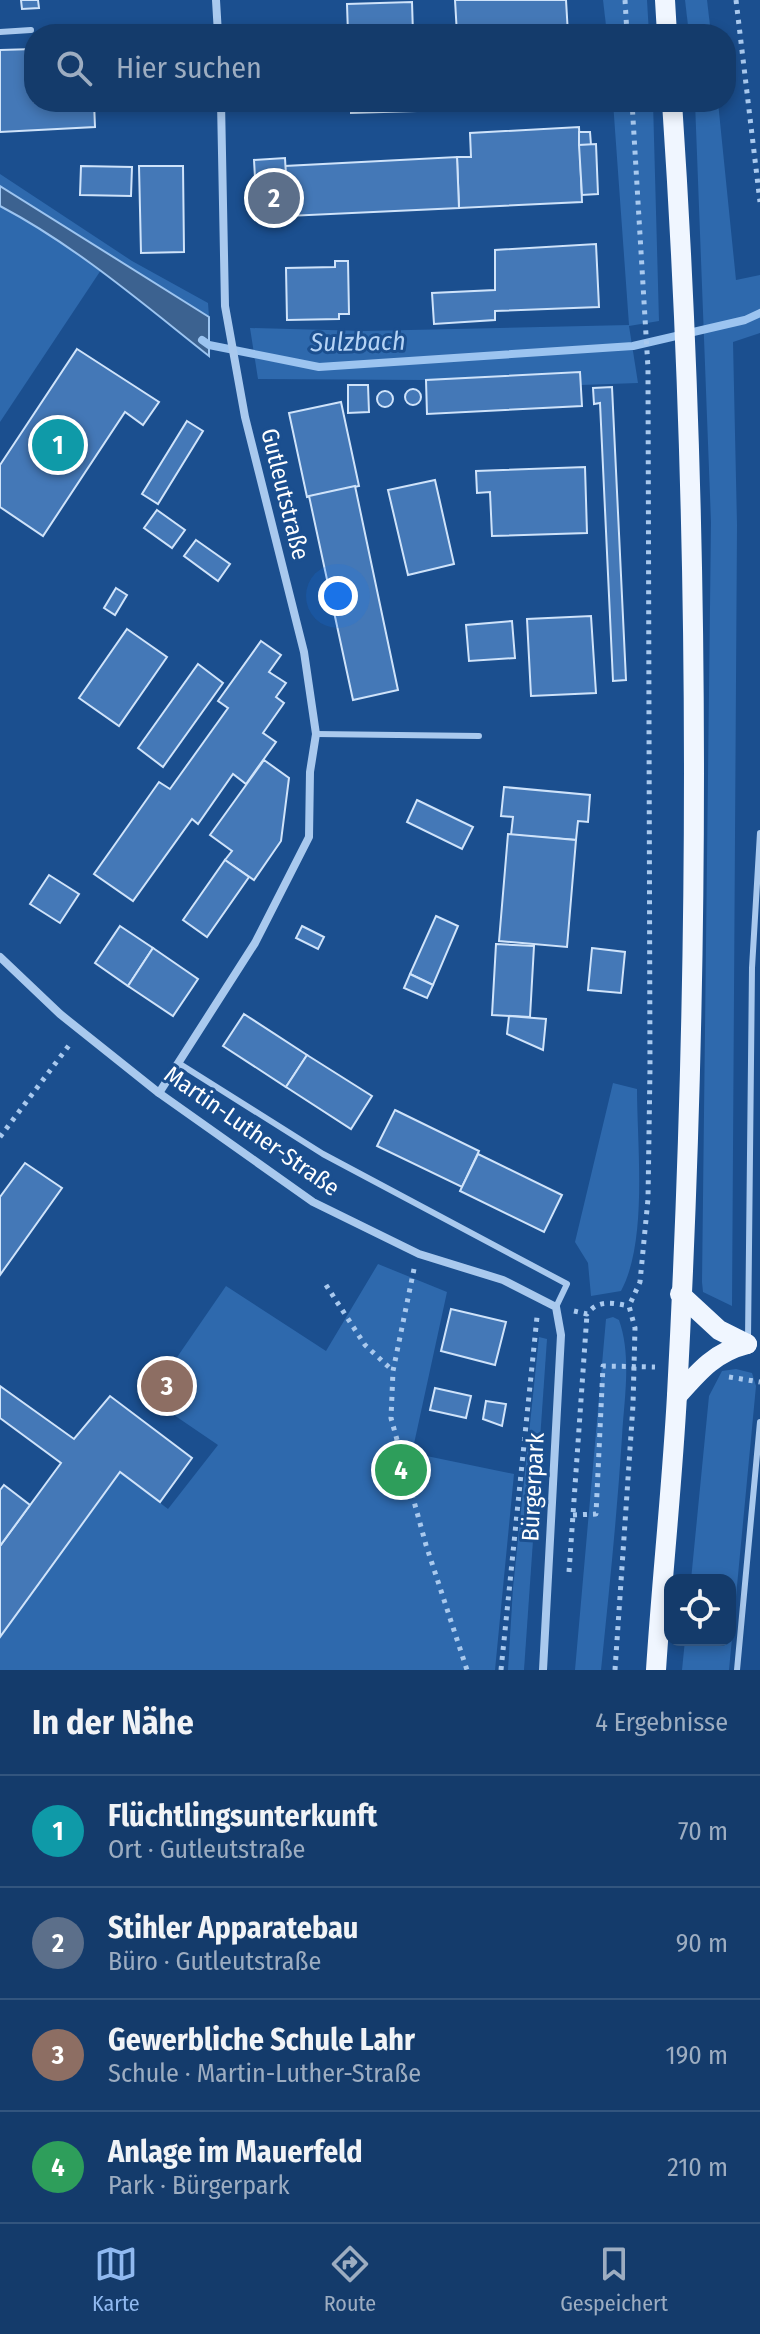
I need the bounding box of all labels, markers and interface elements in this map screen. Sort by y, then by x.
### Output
search box [24,24,736,112]
icon: search [52,46,96,90]
text: Hier suchen [116,50,262,86]
pin: 2 [248,168,300,228]
water label: Sulzbach [309,326,406,358]
pin: 1 [32,415,84,475]
street label: Gutleutstraße [255,425,315,563]
your location [318,576,358,616]
street label: Martin-Luther-Straße [159,1060,345,1202]
pin: 3 [141,1356,193,1416]
street label: Bürgerpark [516,1431,550,1542]
pin: 4 [375,1440,427,1500]
map controls [664,1574,736,1646]
button: locate [664,1574,736,1646]
text: In der Nähe [32,1702,194,1743]
text: 4 Ergebnisse [595,1707,728,1738]
text: Flüchtlingsunterkunft [108,1798,377,1834]
text: 1 [53,1816,64,1847]
text: 70 m [678,1816,728,1847]
text: Ort · Gutleutstraße [108,1834,305,1865]
text: Stihler Apparatebau [108,1910,358,1946]
text: 2 [52,1928,64,1959]
text: 90 m [676,1928,728,1959]
text: Büro · Gutleutstraße [108,1946,321,1977]
text: Gewerbliche Schule Lahr [108,2022,415,2058]
text: 3 [52,2040,64,2071]
text: 190 m [666,2040,728,2071]
text: Schule · Martin-Luther-Straße [108,2058,421,2089]
text: Anlage im Mauerfeld [108,2134,363,2170]
text: 4 [51,2152,65,2183]
text: 210 m [667,2152,728,2183]
text: Park · Bürgerpark [108,2170,290,2201]
tab: Karte [92,2242,140,2317]
tab: Route [324,2242,376,2317]
tab: Gespeichert [560,2242,668,2317]

